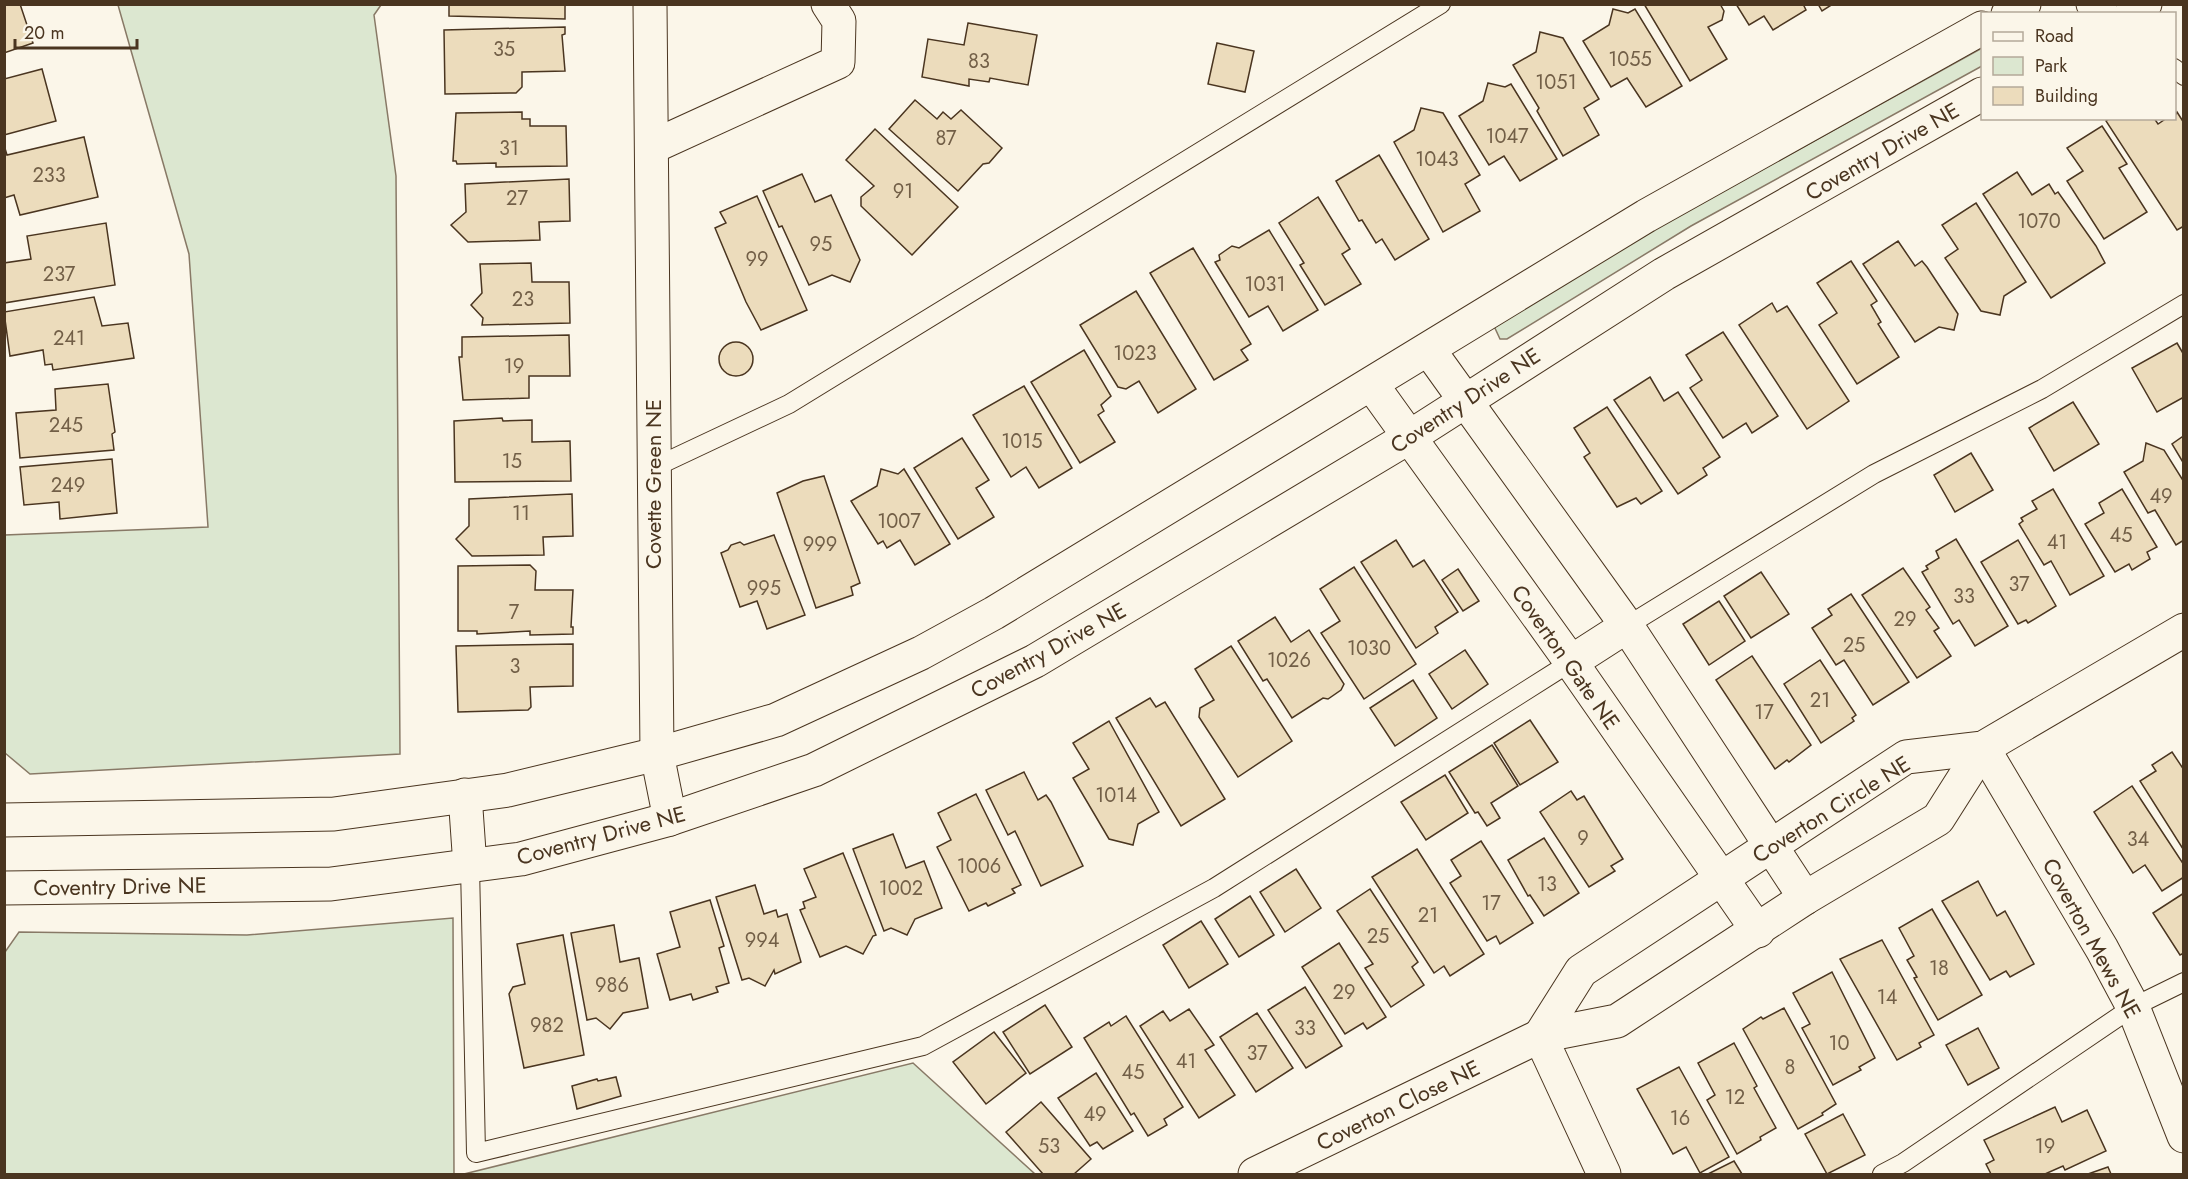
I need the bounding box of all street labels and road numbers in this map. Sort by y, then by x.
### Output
street label: Coventry Drive NE [1799,94,1965,208]
street label: Coventry Drive NE [1384,339,1546,461]
street label: Covette Green NE [637,399,669,569]
street label: Coverton Gate NE [1504,578,1628,736]
street label: Coventry Drive NE [964,594,1132,706]
street label: Coverton Circle NE [1746,747,1916,871]
street label: Coventry Drive NE [513,797,689,873]
street label: Coverton Mews NE [2035,852,2149,1024]
street label: Coventry Drive NE [33,868,207,904]
street label: Coverton Close NE [1311,1051,1485,1159]

